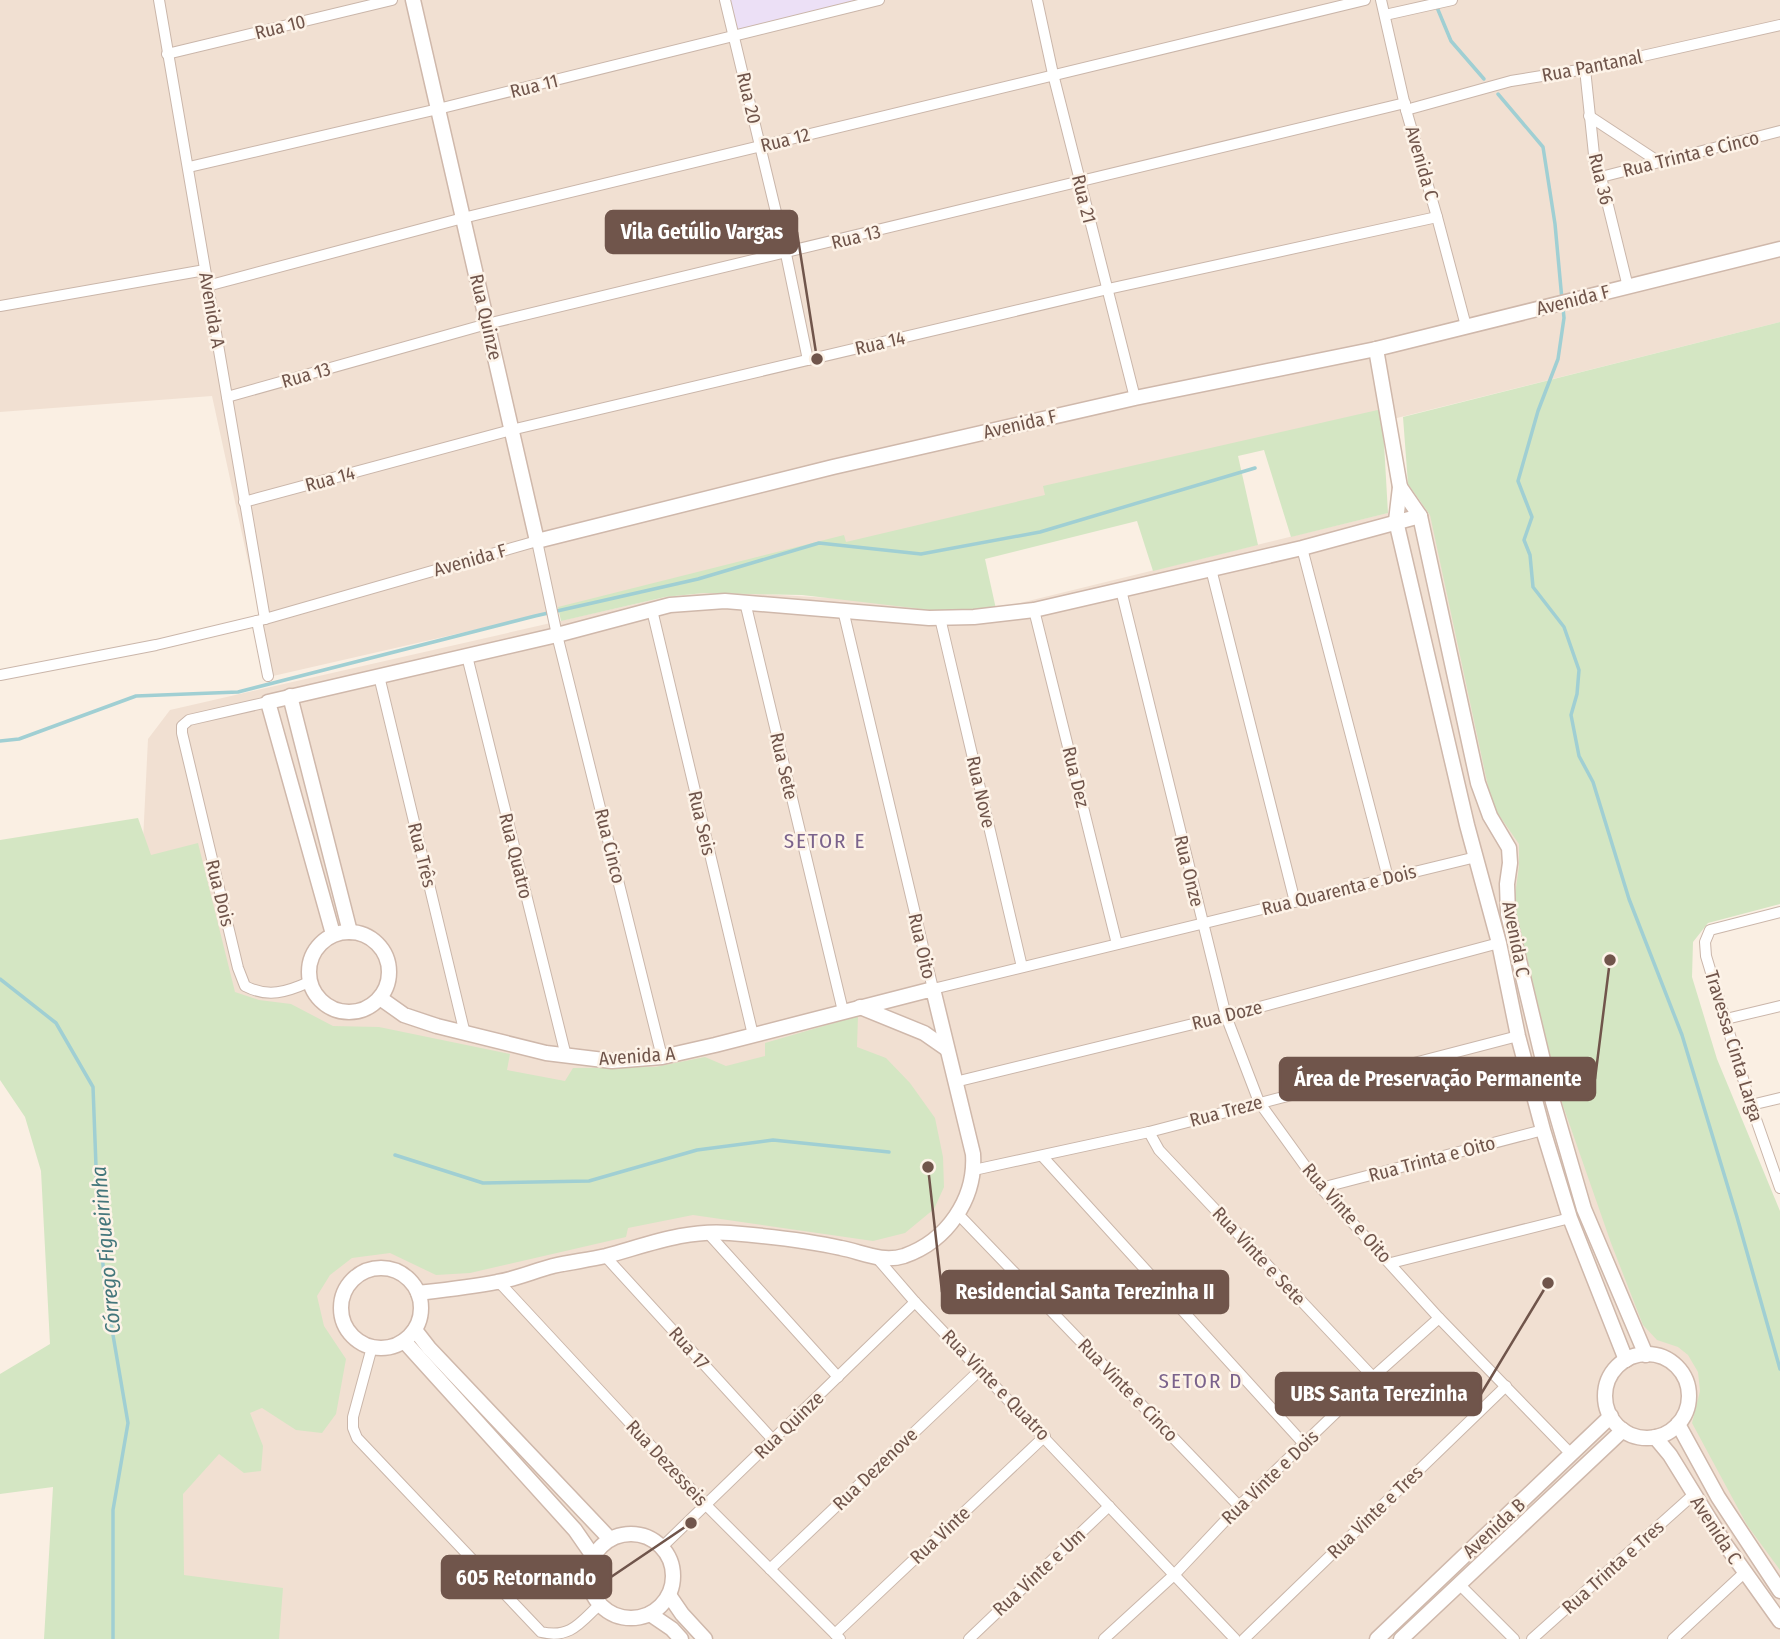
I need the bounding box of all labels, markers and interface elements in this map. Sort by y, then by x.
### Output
street label: Rua 10 [252,10,308,44]
street label: Rua Pantanal [1540,45,1644,87]
street label: Rua 11 [508,69,560,103]
street label: Rua 20 [732,70,766,126]
street label: Rua 12 [758,123,812,157]
street label: Avenida C [1400,123,1444,203]
street label: Rua Trinta e Cinco [1620,126,1762,182]
street label: Rua 36 [1584,151,1618,207]
street label: Rua 21 [1067,172,1101,226]
callout: Vila Getúlio Vargas [606,211,797,253]
text: Vila Getúlio Vargas [620,219,783,245]
street label: Rua 13 [829,220,883,254]
street label: Avenida A [194,270,230,350]
street label: Rua Quinze [465,272,507,362]
street label: Avenida F [1534,280,1612,320]
street label: Rua 14 [853,326,907,360]
street label: Rua 13 [279,357,333,393]
street label: Avenida F [981,404,1059,444]
street label: Rua 14 [303,461,357,497]
street label: Avenida F [431,539,509,581]
street label: Rua Sete [765,730,803,802]
street label: Rua Dez [1057,744,1095,810]
street label: Rua Nove [962,754,1000,830]
street label: Rua Seis [683,788,721,858]
street label: Rua Cinco [590,806,630,886]
street label: Rua Quatro [494,811,538,901]
street label: Rua Três [403,820,441,890]
district label: SETOR E [784,828,866,854]
street label: Rua Onze [1169,833,1209,909]
street label: Rua Dois [201,857,239,929]
street label: Rua Quarenta e Dois [1259,860,1419,920]
street label: Avenida C [1497,899,1535,979]
street label: Rua Oito [903,911,941,981]
street label: Travessa Cinta Larga [1700,968,1768,1124]
street label: Rua Doze [1189,995,1265,1035]
street label: Avenida A [598,1042,676,1070]
callout: Área de Preservação Permanente [1280,1058,1595,1100]
text: Área de Preservação Permanente [1293,1065,1582,1092]
street label: Rua Treze [1187,1090,1265,1132]
street label: Rua Trinta e Oito [1366,1131,1498,1187]
street label: Rua Vinte e Oito [1297,1158,1397,1268]
water label: Córrego Figueirinha [86,1165,126,1335]
street label: Rua Vinte e Sete [1208,1202,1310,1310]
callout: Residencial Santa Terezinha II [942,1271,1228,1313]
text: Residencial Santa Terezinha II [956,1279,1214,1305]
street label: Rua 17 [664,1322,714,1374]
street label: Rua Vinte e Quatro [937,1325,1055,1445]
street label: Rua Vinte e Cinco [1073,1334,1183,1446]
district label: SETOR D [1158,1368,1244,1394]
callout: UBS Santa Terezinha [1276,1373,1481,1415]
text: UBS Santa Terezinha [1290,1381,1468,1407]
street label: Rua Quinze [750,1386,828,1464]
street label: Rua Dezesseis [621,1415,713,1511]
street label: Rua Dezenove [828,1423,922,1515]
street label: Rua Vinte e Dois [1217,1425,1323,1529]
street label: Rua Vinte e Tres [1322,1461,1428,1563]
street label: Avenida C [1686,1492,1747,1568]
street label: Avenida B [1458,1493,1530,1563]
street label: Rua Vinte [905,1501,975,1569]
street label: Rua Trinta e Tres [1557,1515,1669,1619]
street label: Rua Vinte e Um [988,1523,1090,1621]
callout: 605 Retornando [442,1556,611,1598]
text: 605 Retornando [456,1565,596,1591]

